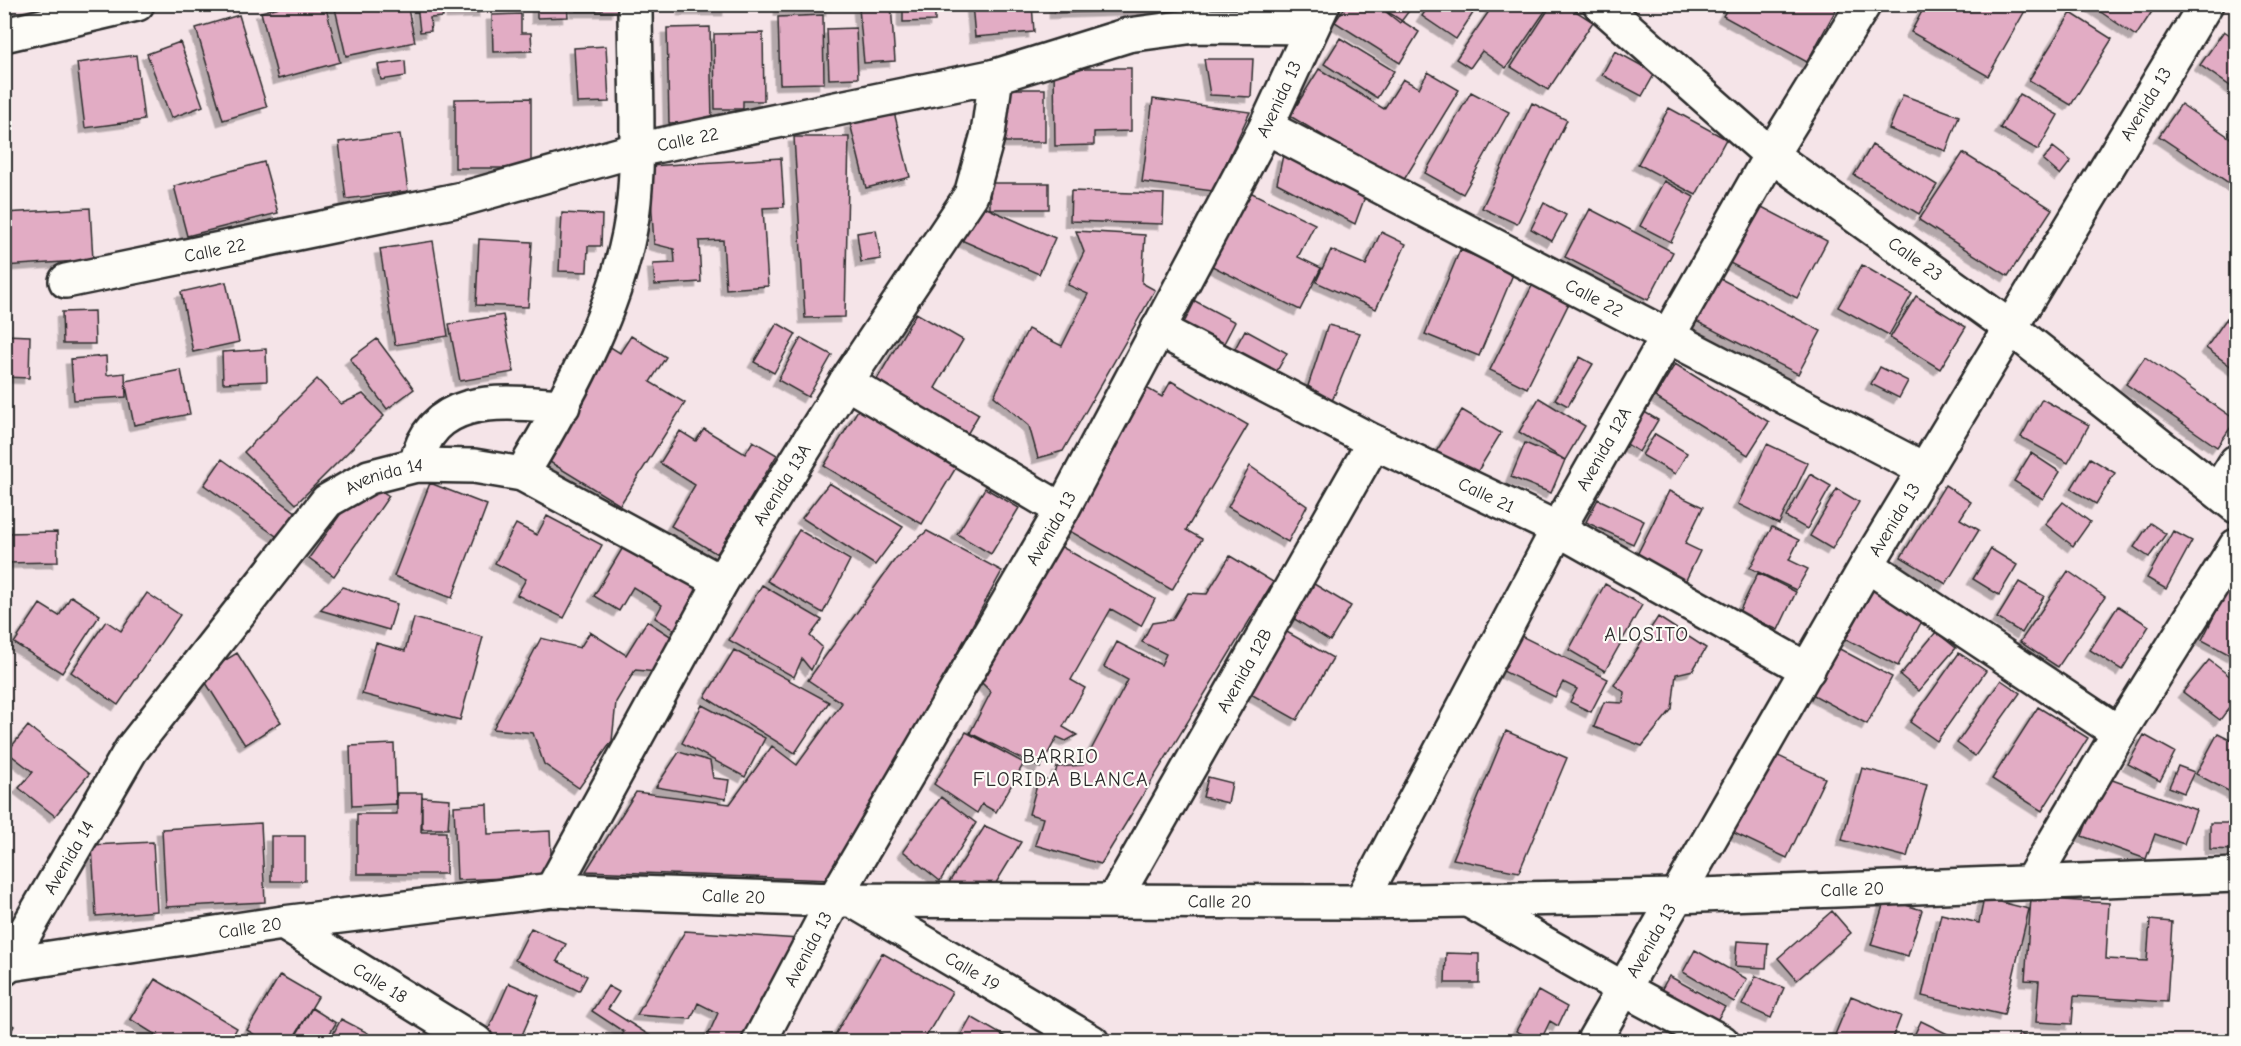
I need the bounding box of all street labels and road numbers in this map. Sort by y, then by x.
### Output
street label: Avenida 13 [1252,58,1306,141]
street label: Avenida 13 [2116,63,2176,144]
street label: Calle 22 [655,123,720,156]
street label: Calle 23 [1884,232,1947,286]
street label: Calle 22 [182,234,247,267]
street label: Calle 22 [1562,274,1627,321]
street label: Avenida 12A [1572,403,1636,494]
street label: Avenida 13A [748,440,815,529]
street label: Avenida 14 [341,454,423,499]
street label: Calle 21 [1455,473,1518,517]
street label: Avenida 13 [1864,479,1925,560]
street label: Avenida 13 [1022,488,1080,569]
street label: Avenida 12B [1212,625,1277,716]
street label: Avenida 14 [39,817,98,898]
street label: Calle 20 [1820,878,1885,901]
street label: Calle 20 [702,885,766,908]
street label: Calle 20 [1188,891,1252,912]
street label: Avenida 13 [1622,900,1681,981]
street label: Avenida 13 [780,908,836,990]
street label: Calle 20 [217,913,283,943]
street label: Calle 19 [941,947,1004,996]
street label: Calle 18 [349,958,411,1007]

